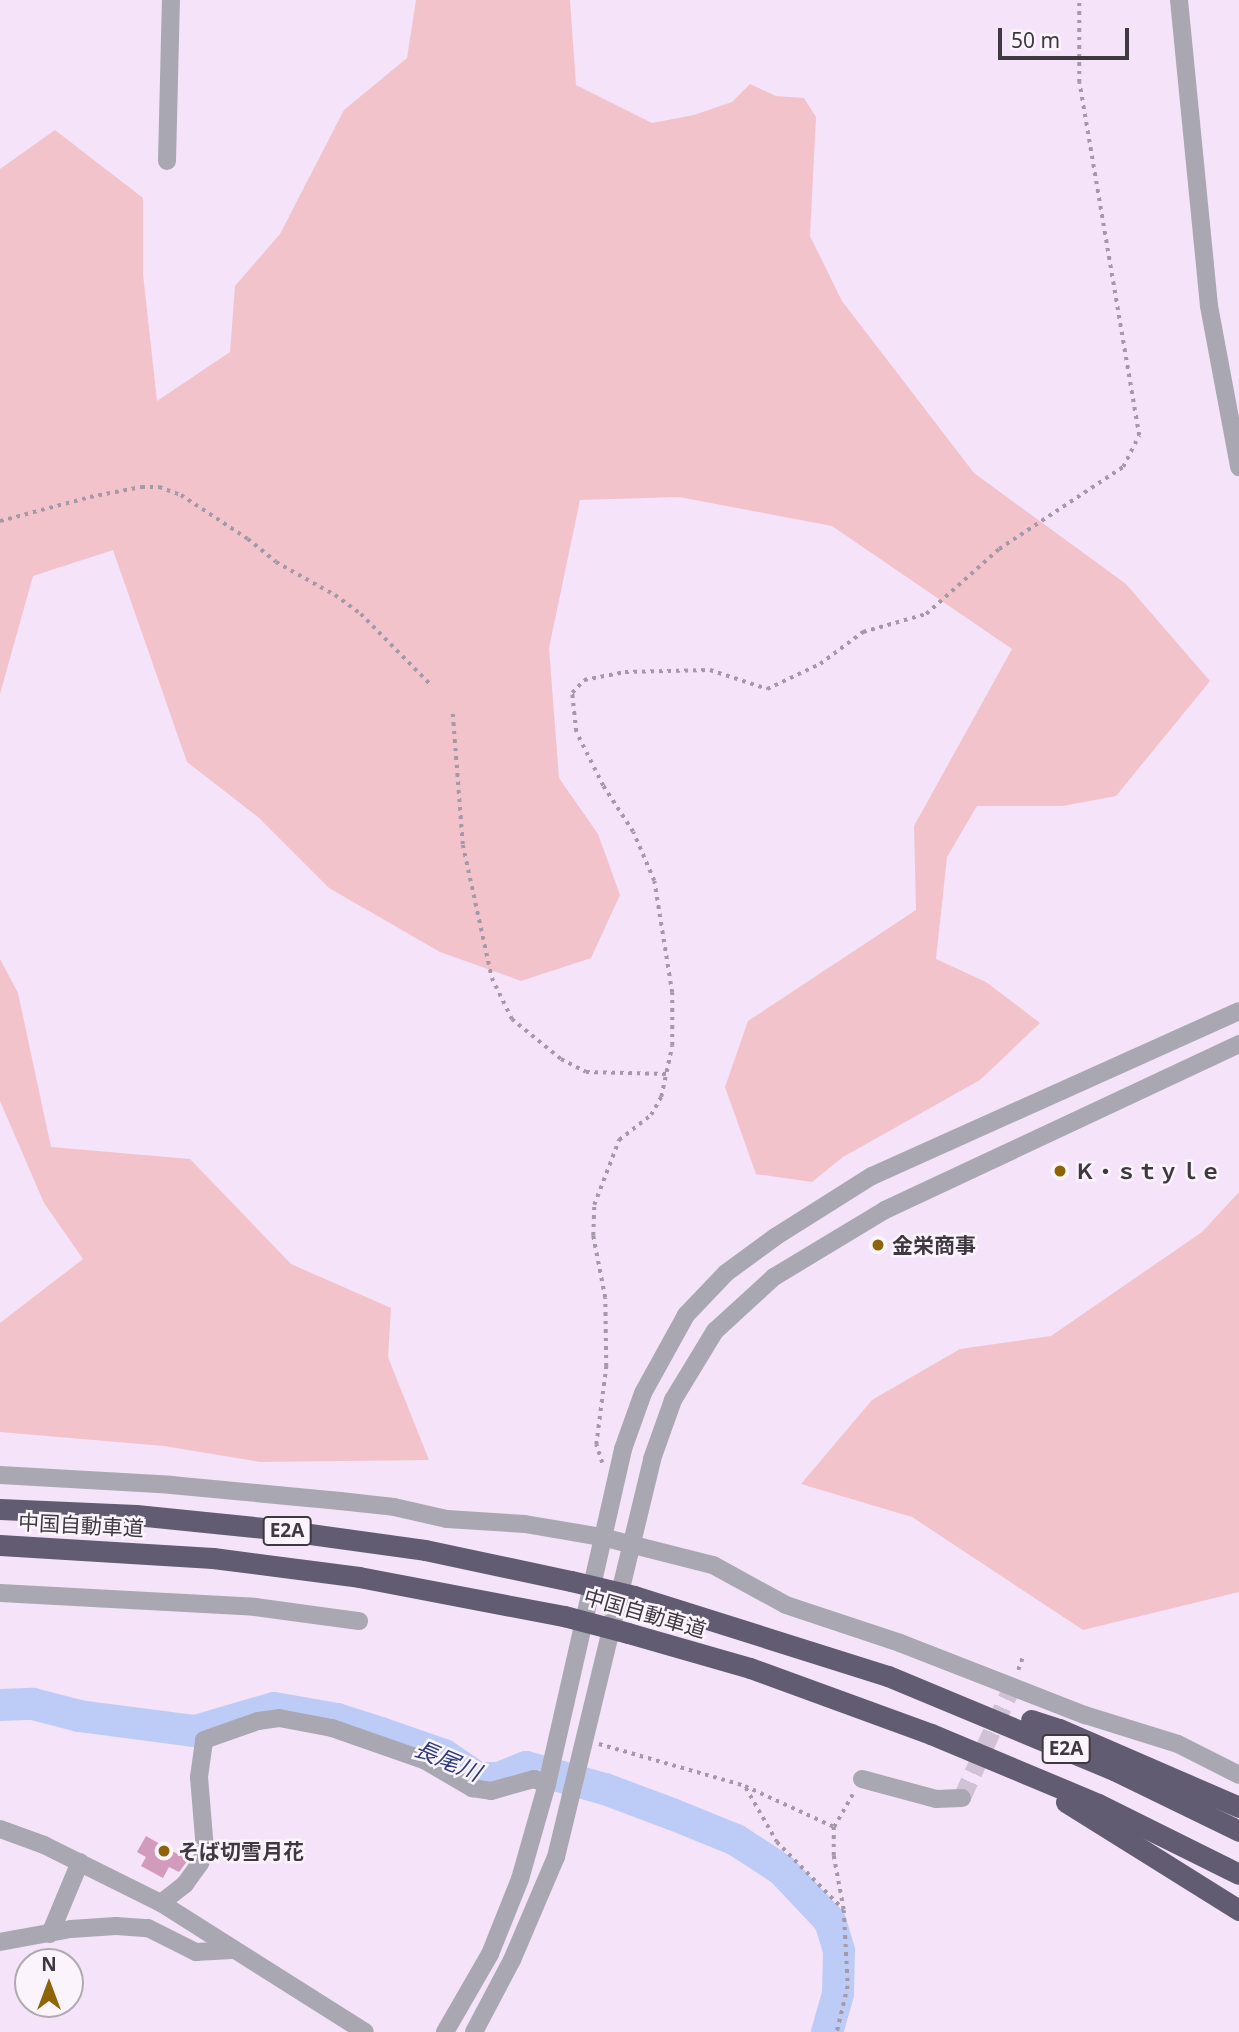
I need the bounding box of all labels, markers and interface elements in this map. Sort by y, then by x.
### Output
scale bar [1001,14,1132,58]
text: 50 m [1011,26,1060,54]
place label: Ｋ・ｓｔｙｌｅ [1074,1158,1221,1184]
marker: Ｋ・ｓｔｙｌｅ [1052,1163,1068,1179]
place label: 金栄商事 [892,1232,976,1258]
marker: 金栄商事 [870,1237,886,1253]
street label: 中国自動車道 [17,1509,145,1541]
road number: E2A [262,1516,312,1546]
street label: 中国自動車道 [581,1584,709,1642]
water label: 長尾川 [411,1734,485,1786]
road number: E2A [1042,1734,1090,1764]
place label: そば切雪月花 [178,1838,304,1864]
marker: そば切雪月花 [156,1843,172,1859]
north arrow [14,1948,84,2018]
text: N [41,1951,57,1977]

